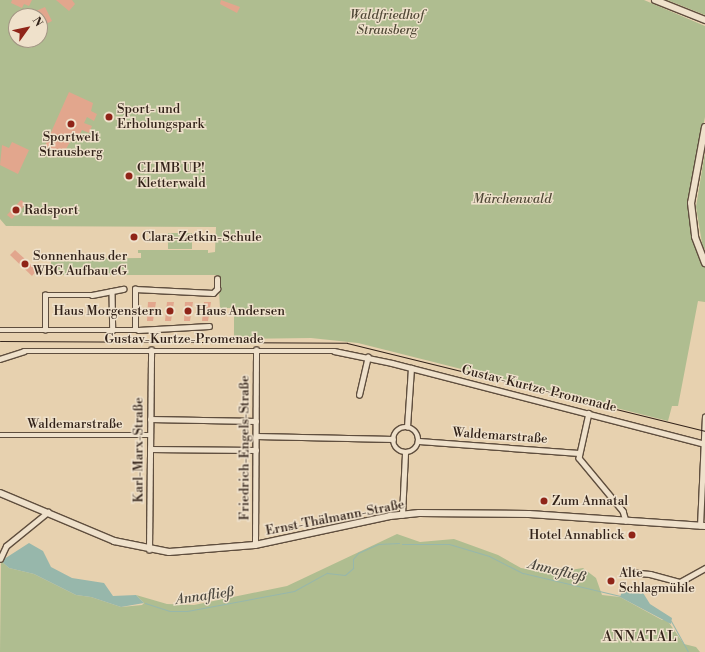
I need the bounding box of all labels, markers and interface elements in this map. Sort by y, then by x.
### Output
north arrow [8,8,48,48]
park label: Waldfriedhof Strausberg [350,8,424,39]
text: N [29,15,45,29]
place label: Sport- und Erholungspark [117,102,204,133]
marker: Sport- und Erholungspark [104,112,114,122]
marker: Sportwelt Strausberg [66,119,76,129]
place label: Sportwelt Strausberg [39,130,103,161]
place label: CLIMB UP! Kletterwald [137,161,206,192]
marker: CLIMB UP! Kletterwald [124,171,134,181]
park label: Märchenwald [473,191,551,207]
place label: Radsport [24,202,78,218]
marker: Radsport [11,205,21,215]
place label: Clara-Zetkin-Schule [142,229,262,245]
marker: Clara-Zetkin-Schule [129,232,139,242]
place label: Sonnenhaus der WBG Aufbau eG [33,249,127,280]
marker: Sonnenhaus der WBG Aufbau eG [20,259,30,269]
place label: Haus Morgenstern [54,303,162,319]
place label: Haus Andersen [196,303,285,319]
marker: Haus Morgenstern [165,306,175,316]
marker: Haus Andersen [183,306,193,316]
street label: Gustav-Kurtze-Promenade [105,331,263,347]
street label: Gustav-Kurtze-Promenade [460,362,618,416]
street label: Friedrich-Engels-Straße [237,376,253,520]
street label: Karl-Marx-Straße [131,397,147,503]
street label: Waldemarstraße [27,416,123,432]
street label: Waldemarstraße [452,425,548,447]
place label: Zum Annatal [552,493,628,509]
marker: Zum Annatal [539,496,549,506]
street label: Ernst-Thälmann-Straße [264,497,406,539]
place label: Hotel Annablick [529,527,624,543]
marker: Hotel Annablick [627,530,637,540]
water label: Annafließ [526,556,588,586]
place label: Alte Schlagmühle [619,566,695,597]
marker: Alte Schlagmühle [606,576,616,586]
water label: Annafließ [175,584,235,608]
district label: ANNATAL [603,629,677,645]

